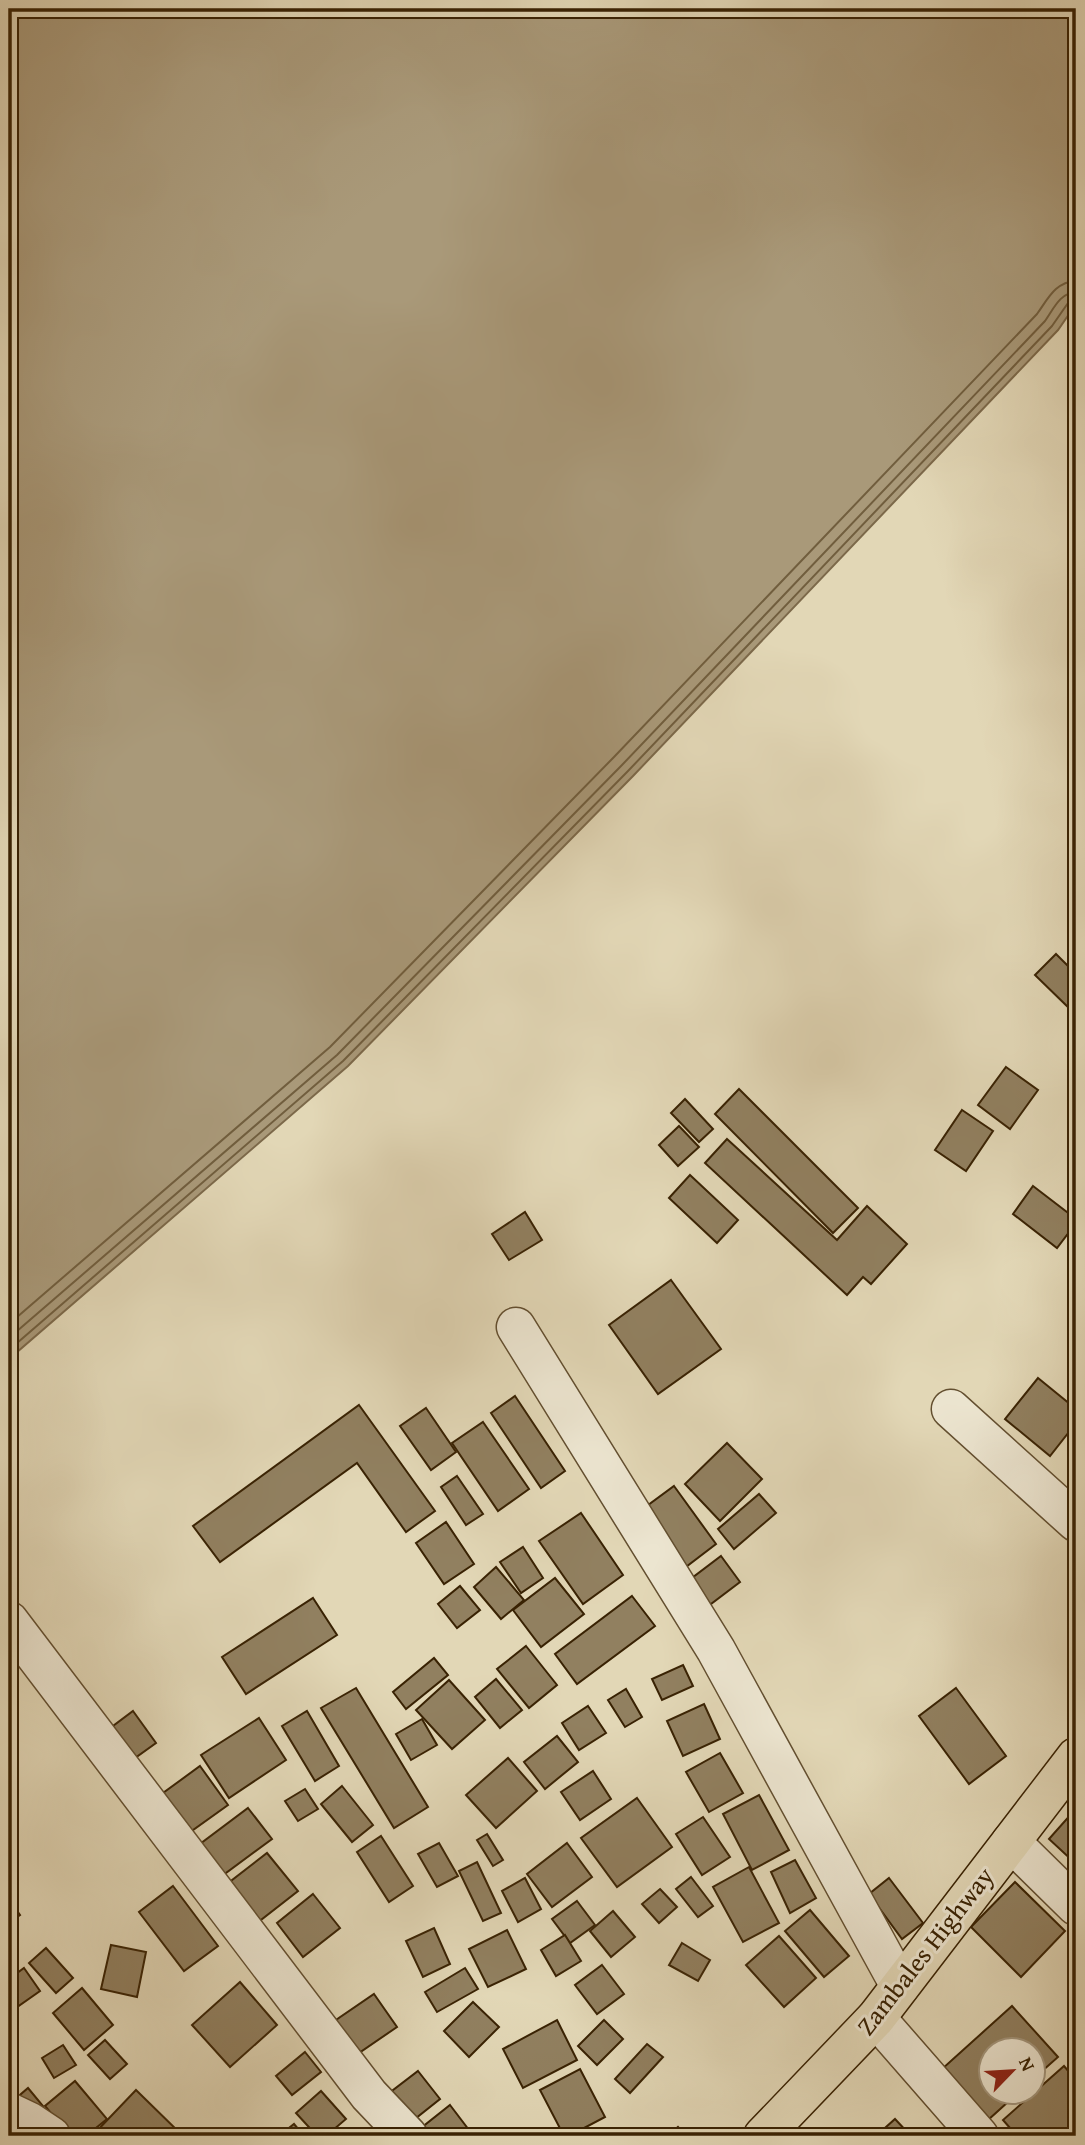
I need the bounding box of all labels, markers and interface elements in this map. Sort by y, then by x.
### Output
street label: Zambales Highway [846,1858,1003,2043]
north arrow [976,2036,1046,2106]
text: N [1012,2052,1043,2076]

